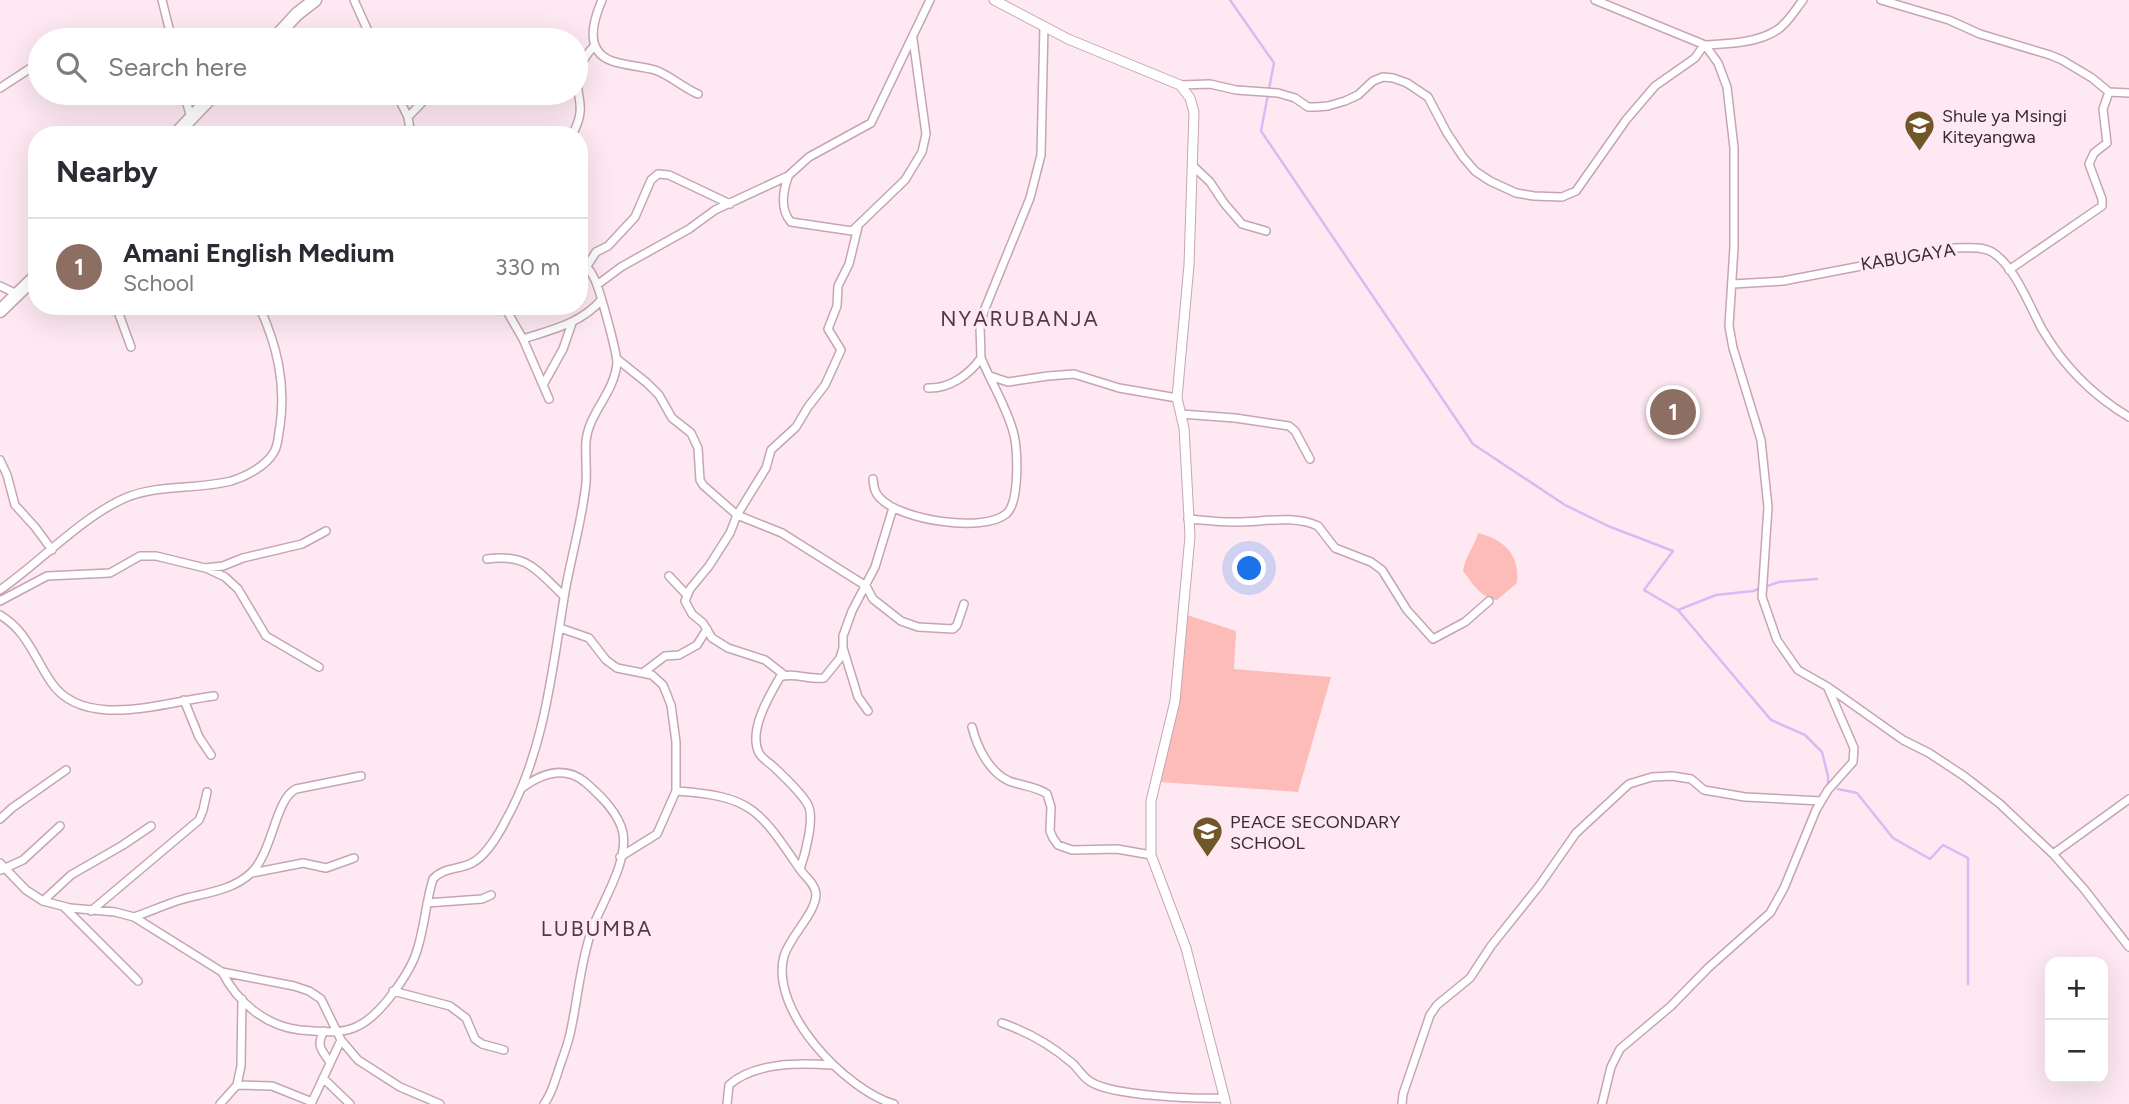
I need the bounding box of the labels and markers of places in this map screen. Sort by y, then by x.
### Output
place label: Shule ya Msingi Kiteyangwa [1942,105,2067,148]
school or university icon: Shule ya Msingi Kiteyangwa [1902,109,1936,153]
pin: 1 [1650,386,1696,438]
place label: PEACE SECONDARY SCHOOL [1230,811,1400,854]
school or university icon: PEACE SECONDARY SCHOOL [1190,815,1224,859]

